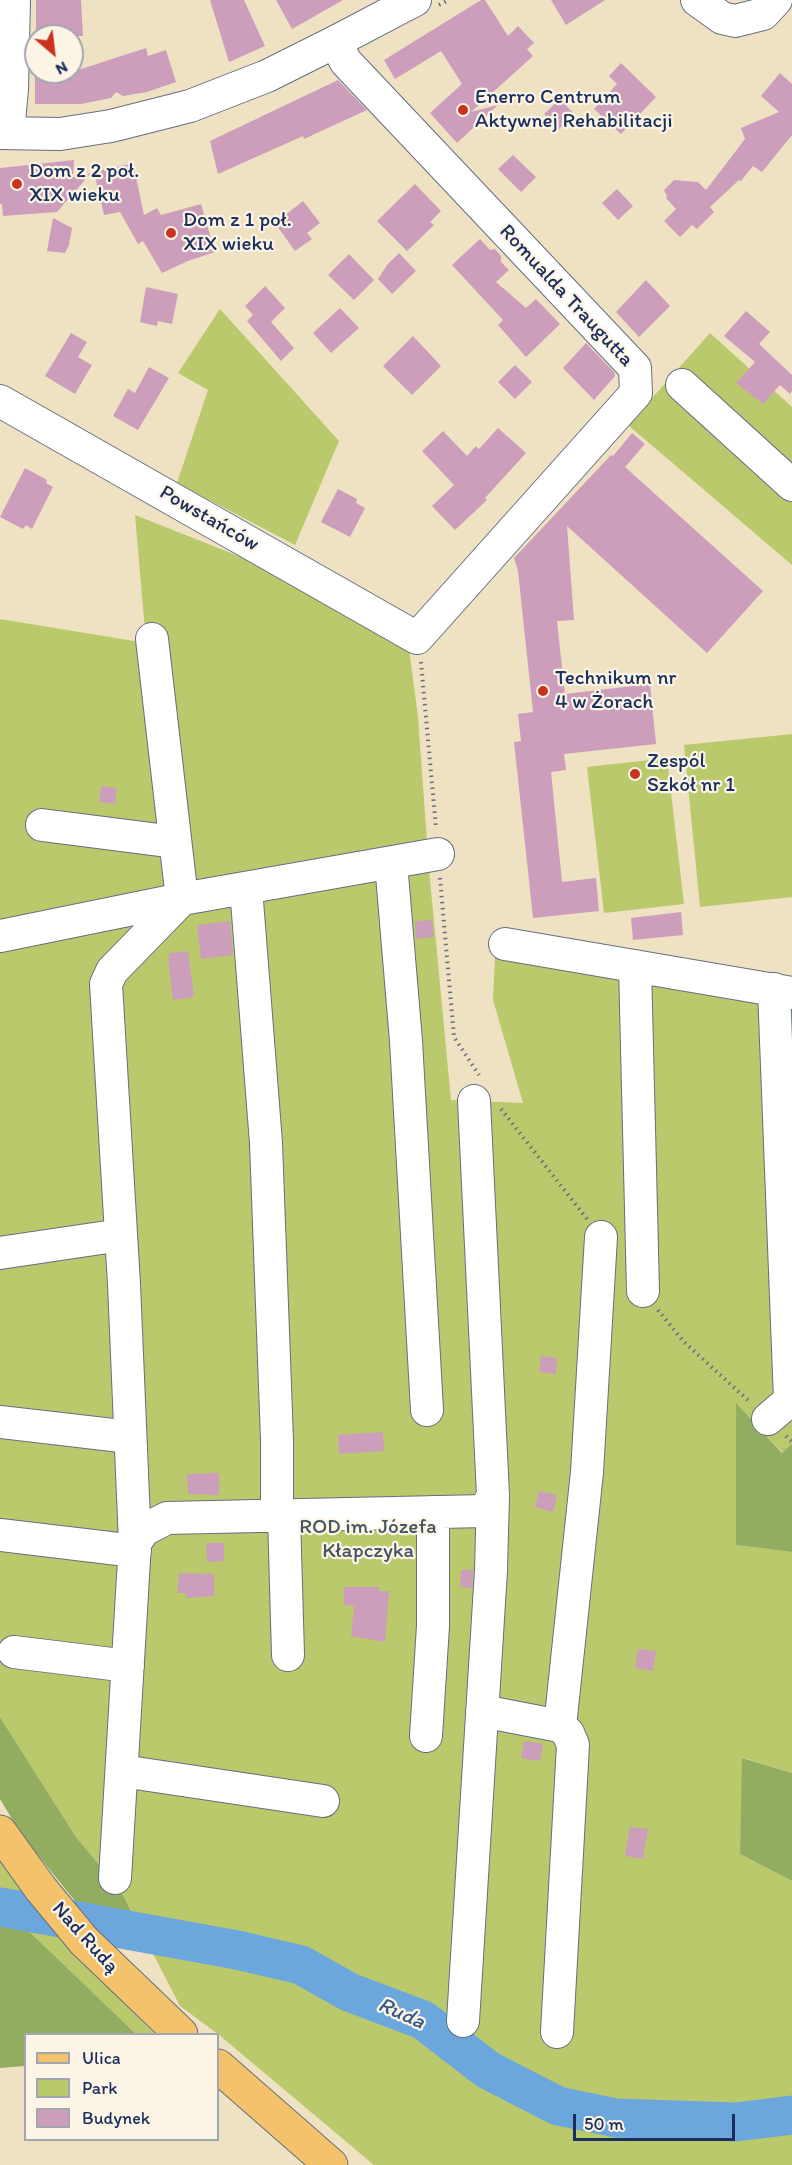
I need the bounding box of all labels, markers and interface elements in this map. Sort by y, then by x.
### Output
north arrow [24,24,84,84]
text: N [53,58,71,79]
place label: Enerro Centrum Aktywnej Rehabilitacji [475,85,673,135]
marker: Enerro Centrum Aktywnej Rehabilitacji [456,103,470,117]
place label: Dom z 2 poł. XIX wieku [29,159,139,209]
marker: Dom z 2 poł. XIX wieku [10,177,24,191]
place label: Dom z 1 poł. XIX wieku [183,208,292,258]
street label: Romualda Traugutta [493,220,639,372]
marker: Dom z 1 poł. XIX wieku [164,226,178,240]
street label: Powstańców [155,480,263,558]
place label: Technikum nr 4 w Żorach [555,666,677,716]
marker: Technikum nr 4 w Żorach [536,684,550,698]
place label: Zespól Szkół nr 1 [647,749,735,799]
marker: Zespól Szkół nr 1 [628,767,642,781]
park label: ROD im. Józefa Kłapczyka [299,1515,437,1565]
street label: Nad Rudą [46,1897,124,1979]
water label: Ruda [374,1992,428,2036]
legend [24,2033,219,2141]
text: Ulica [82,2047,121,2069]
text: Park [82,2077,117,2099]
scale bar [576,2102,738,2140]
text: Budynek [82,2107,150,2129]
text: 50 m [584,2113,624,2135]

